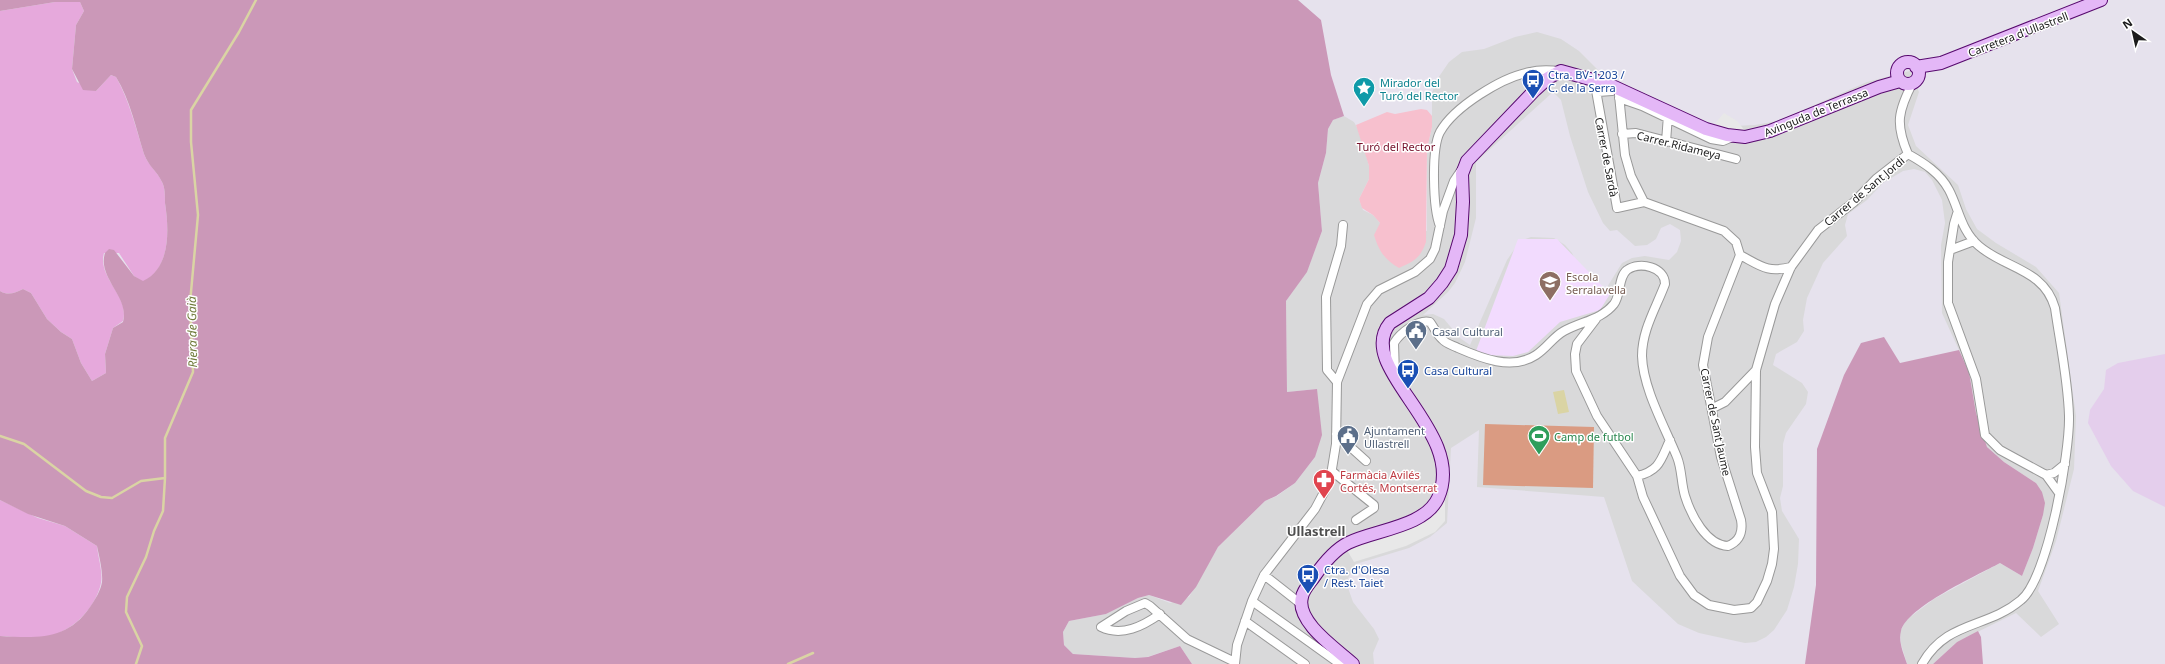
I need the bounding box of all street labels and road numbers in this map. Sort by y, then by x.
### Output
street label: Carretera d'Ullastrell [1966,8,2070,60]
street label: Avinguda de Terrassa [1762,84,1870,140]
street label: Carrer de Sardà [1592,116,1622,198]
street label: Carrer Ridameya [1635,127,1723,163]
street label: Carrer de Sant Jordi [1821,153,1907,229]
street label: Carrer de Sant Jaume [1697,367,1735,477]

